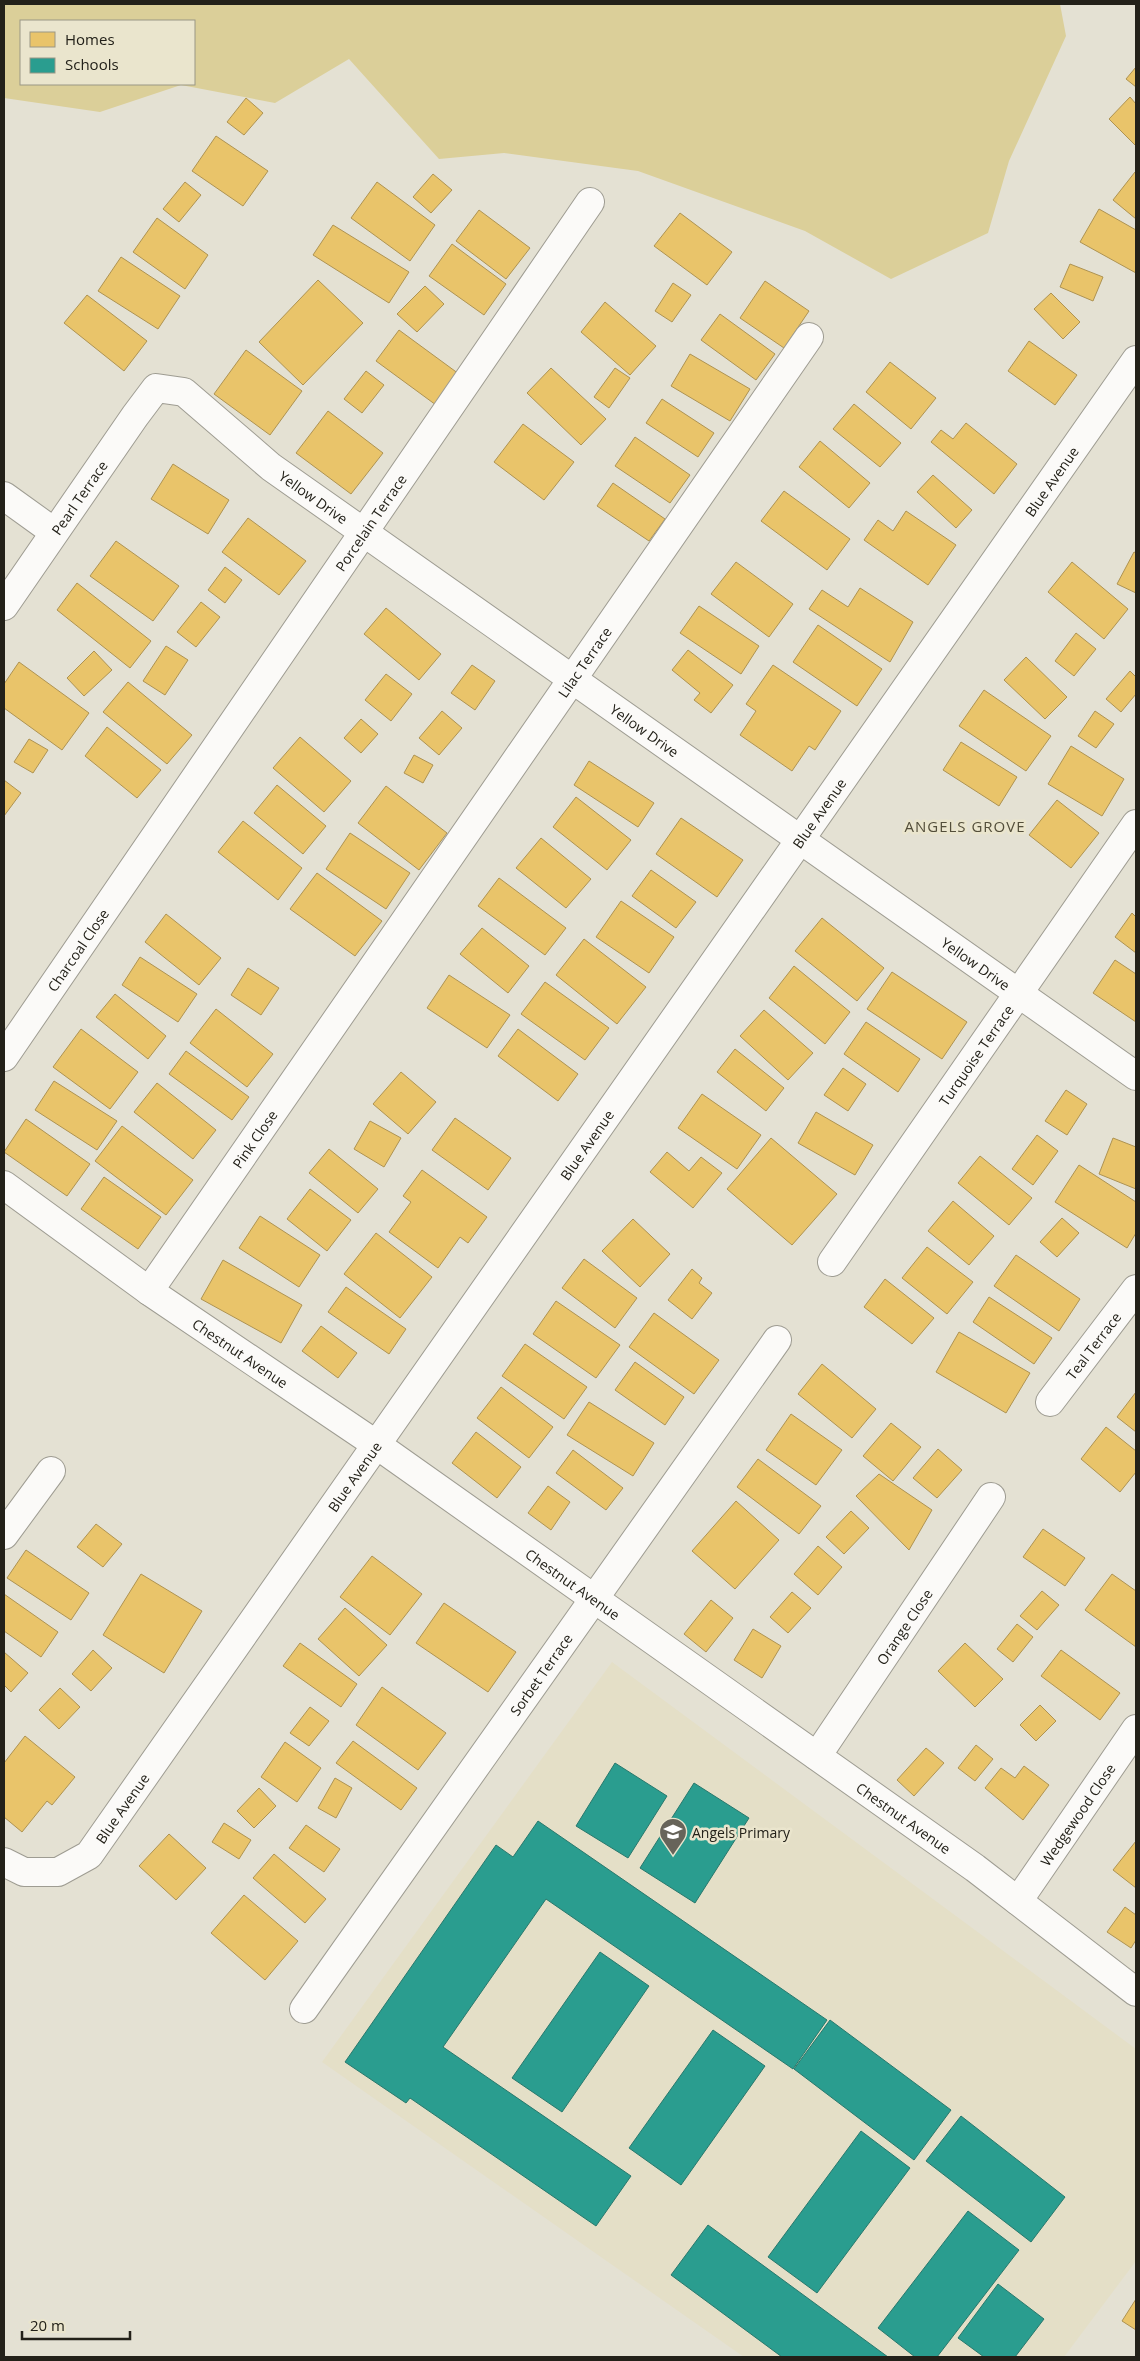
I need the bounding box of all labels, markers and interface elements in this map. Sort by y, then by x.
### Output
legend [20,20,195,85]
text: Homes [65,29,115,49]
text: Schools [65,54,119,74]
street label: Blue Avenue [1020,442,1082,520]
street label: Pearl Terrace [47,456,111,538]
street label: Yellow Drive [275,466,352,528]
street label: Porcelain Terrace [330,470,410,575]
street label: Lilac Terrace [553,623,615,701]
street label: Yellow Drive [607,699,683,761]
street label: Blue Avenue [788,774,850,852]
district label: ANGELS GROVE [904,816,1026,836]
street label: Charcoal Close [42,905,113,995]
street label: Yellow Drive [938,932,1014,994]
street label: Turquoise Terrace [934,1001,1017,1109]
street label: Pink Close [227,1106,281,1172]
street label: Blue Avenue [555,1106,618,1183]
street label: Teal Terrace [1061,1308,1125,1383]
street label: Chestnut Avenue [189,1314,292,1392]
street label: Blue Avenue [323,1437,385,1515]
street label: Chestnut Avenue [522,1544,624,1624]
street label: Orange Close [872,1585,936,1668]
street label: Sorbet Terrace [505,1629,576,1719]
street label: Wedgewood Close [1036,1759,1119,1869]
street label: Blue Avenue [91,1769,153,1847]
street label: Chestnut Avenue [853,1778,955,1858]
school or university icon: Angels Primary [658,1817,688,1856]
place label: Angels Primary [692,1823,791,1842]
scale bar [22,2308,130,2340]
text: 20 m [30,2315,65,2335]

